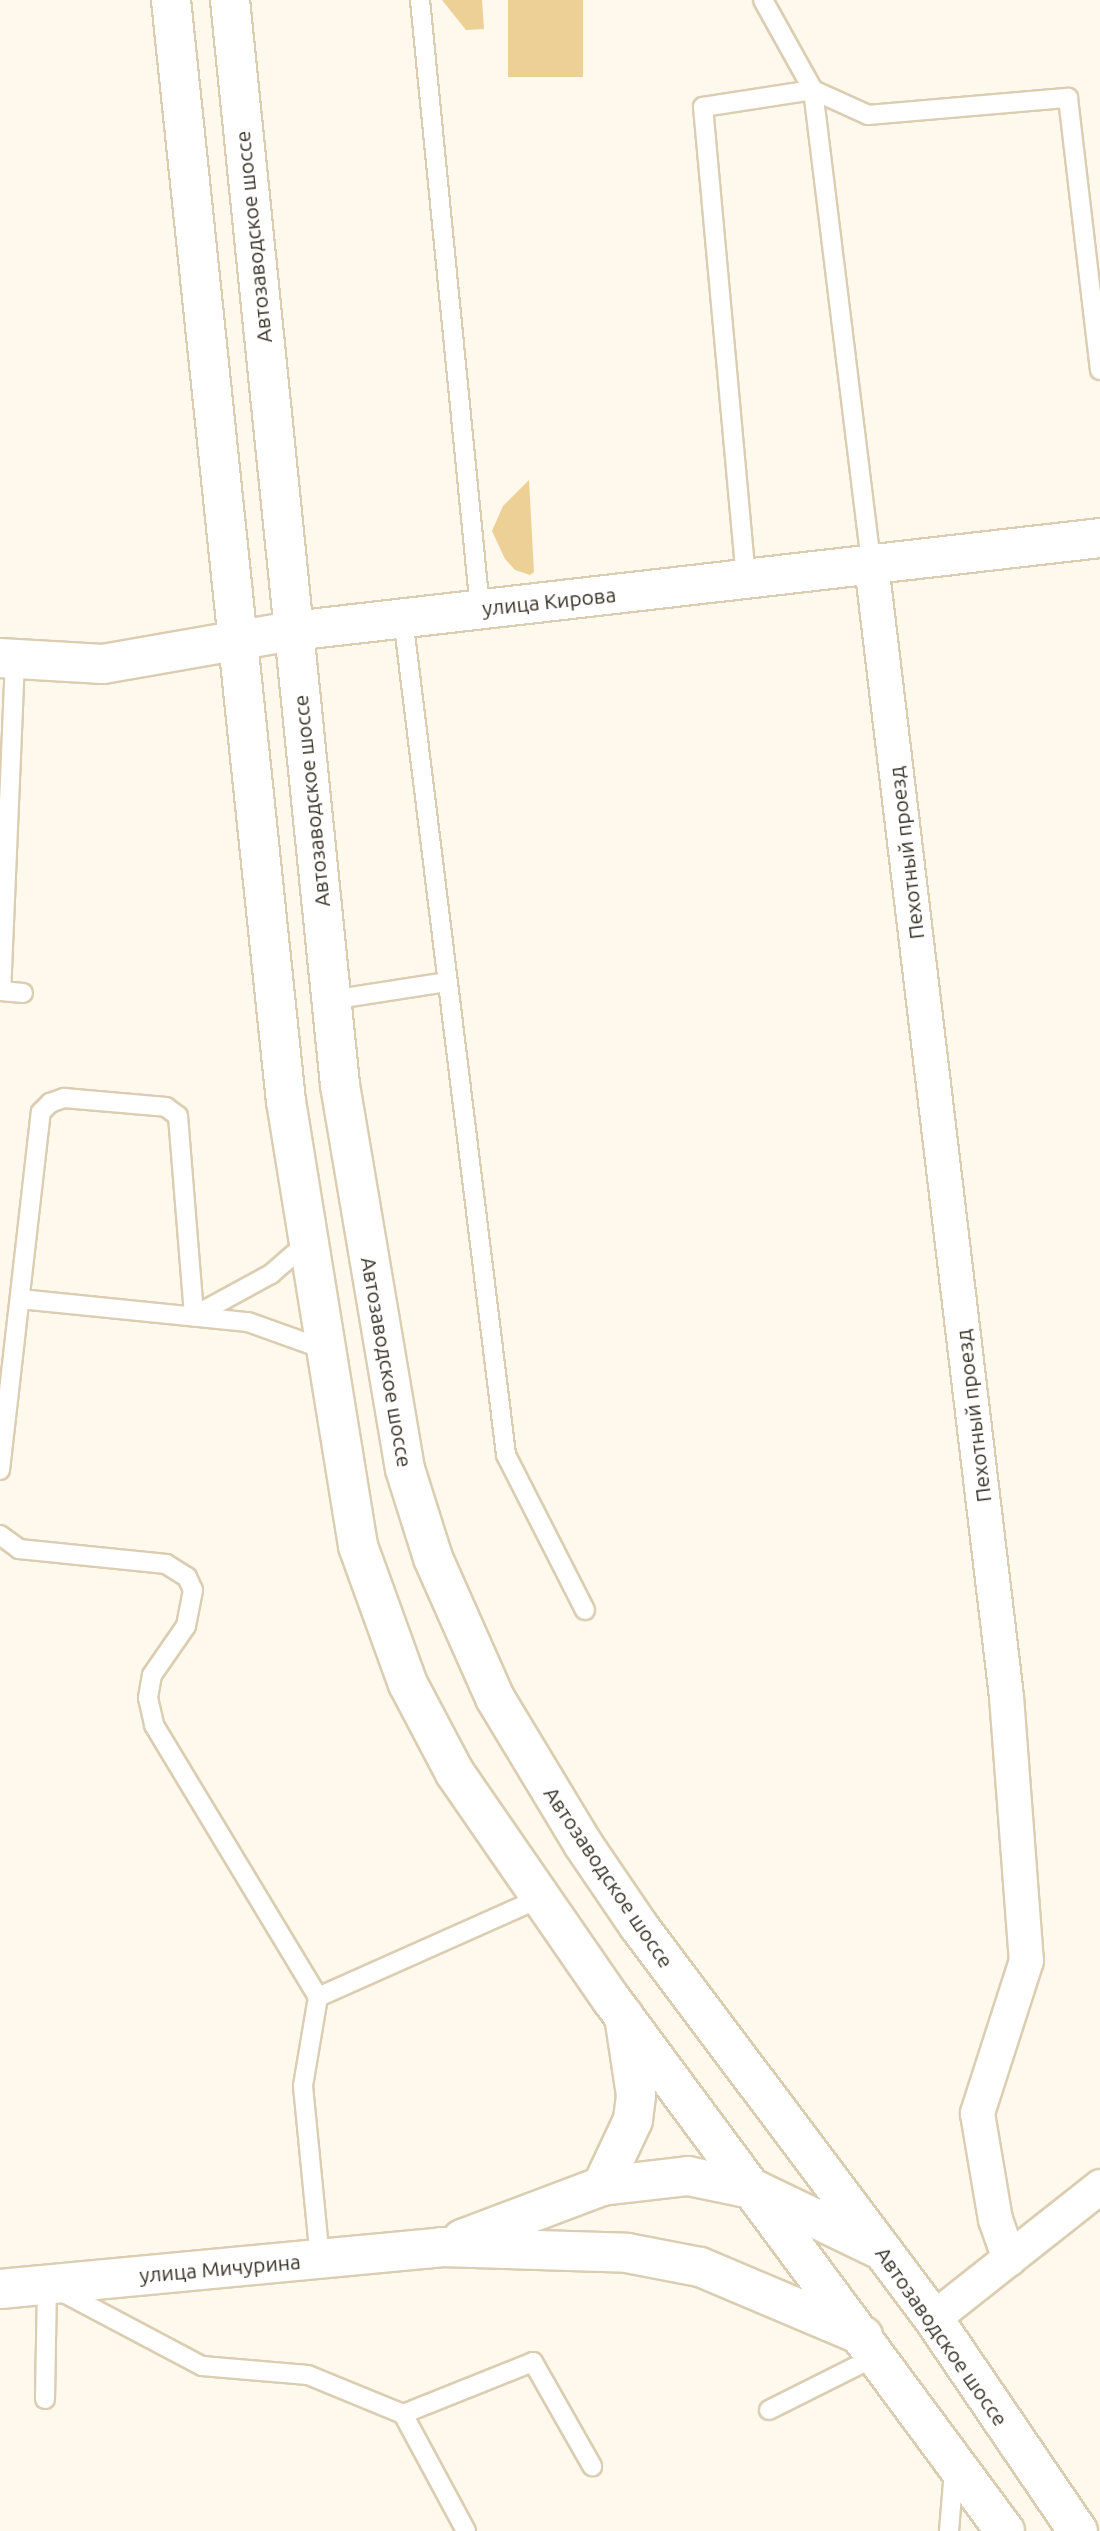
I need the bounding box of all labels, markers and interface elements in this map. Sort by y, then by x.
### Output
street label: Автозаводское шоссе [229,130,277,344]
street label: улица Кирова [481,581,617,621]
street label: Автозаводское шоссе [287,694,335,908]
street label: Пехотный проезд [883,765,929,941]
street label: Автозаводское шоссе [356,1255,418,1469]
street label: Пехотный проезд [950,1328,996,1504]
street label: Автозаводское шоссе [539,1782,679,1972]
street label: Автозаводское шоссе [871,2242,1013,2430]
street label: улица Мичурина [138,2248,302,2288]

